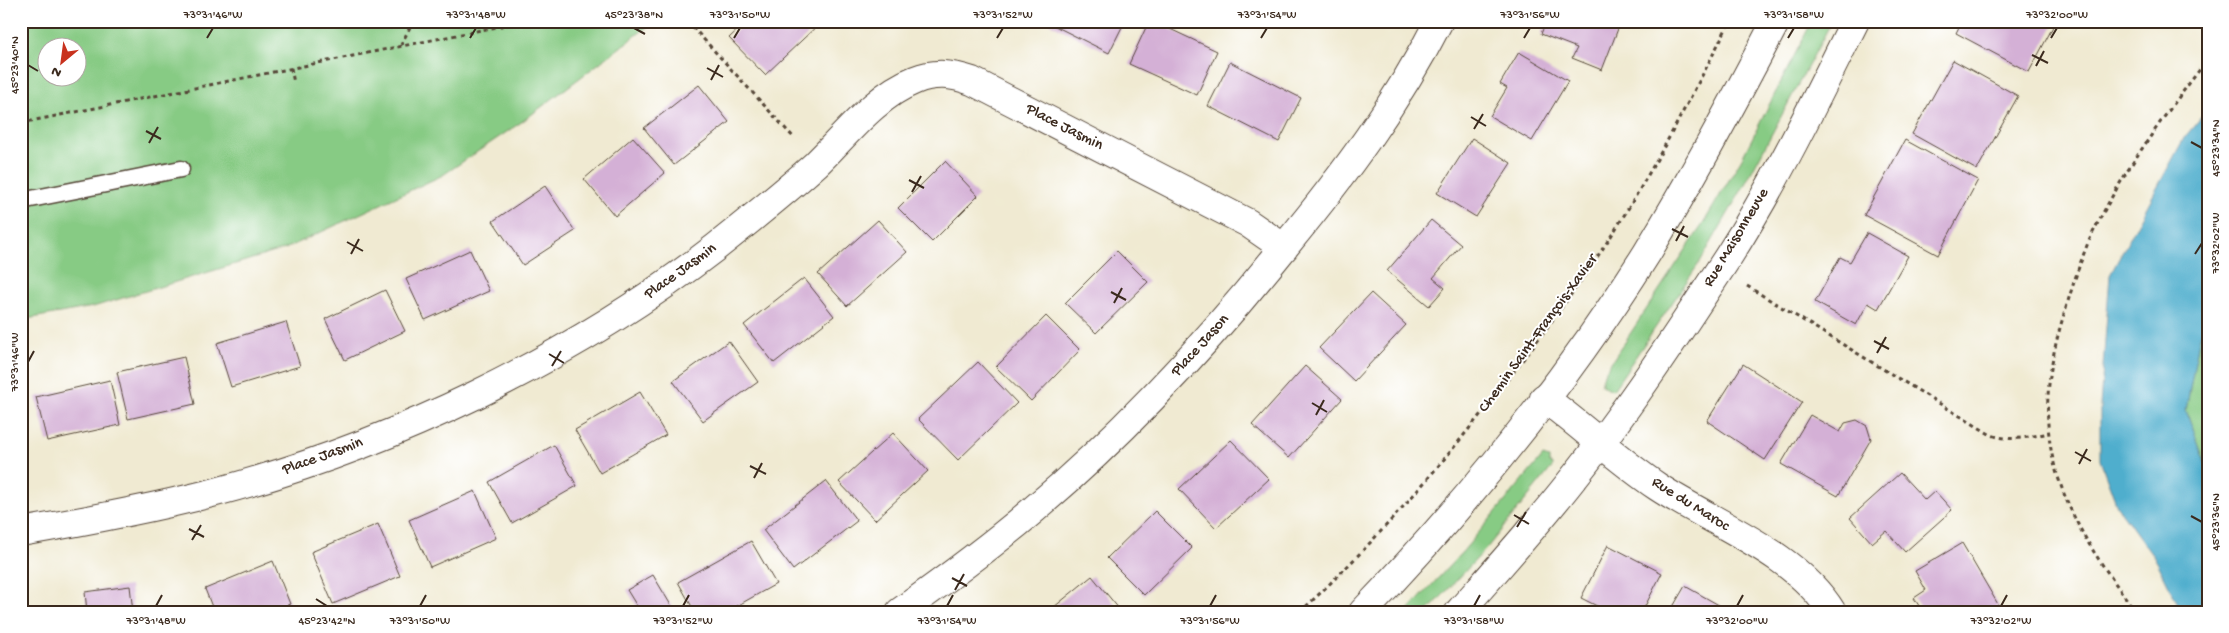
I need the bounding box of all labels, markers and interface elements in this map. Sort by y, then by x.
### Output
text: 73°31'46"W [183,9,242,23]
text: 73°31'48"W [445,9,506,23]
text: 45°23'38"N [605,9,663,23]
text: 73°31'50"W [709,9,770,23]
text: 73°31'52"W [972,9,1033,23]
text: 73°31'54"W [1236,9,1297,23]
text: 73°31'56"W [1499,9,1560,23]
text: 73°31'58"W [1763,9,1824,23]
text: 73°32'00"W [2025,9,2088,23]
text: 45°23'40"N [9,36,23,94]
north arrow [38,38,88,88]
text: N [49,62,65,81]
street label: Place Jasmin [1021,100,1106,156]
text: 45°23'34"N [2210,119,2224,177]
street label: Rue Maisonneuve [1700,185,1774,291]
text: 73°32'02"W [2210,213,2224,274]
street label: Place Jasmin [640,239,721,305]
street label: Chemin Saint-François-Xavier [1475,250,1604,417]
street label: Place Jason [1167,310,1234,382]
text: 73°31'46"W [9,333,23,392]
street label: Place Jasmin [279,434,366,481]
street label: Rue du Maroc [1648,474,1733,537]
text: 45°23'36"N [2210,493,2224,551]
text: 73°31'48"W [125,615,186,629]
text: 45°23'42"N [299,615,356,629]
text: 73°31'50"W [389,615,450,629]
text: 73°31'52"W [652,615,713,629]
text: 73°31'54"W [916,615,977,629]
text: 73°31'56"W [1179,615,1240,629]
text: 73°31'58"W [1443,615,1504,629]
text: 73°32'00"W [1705,615,1768,629]
text: 73°32'02"W [1970,615,2031,629]

